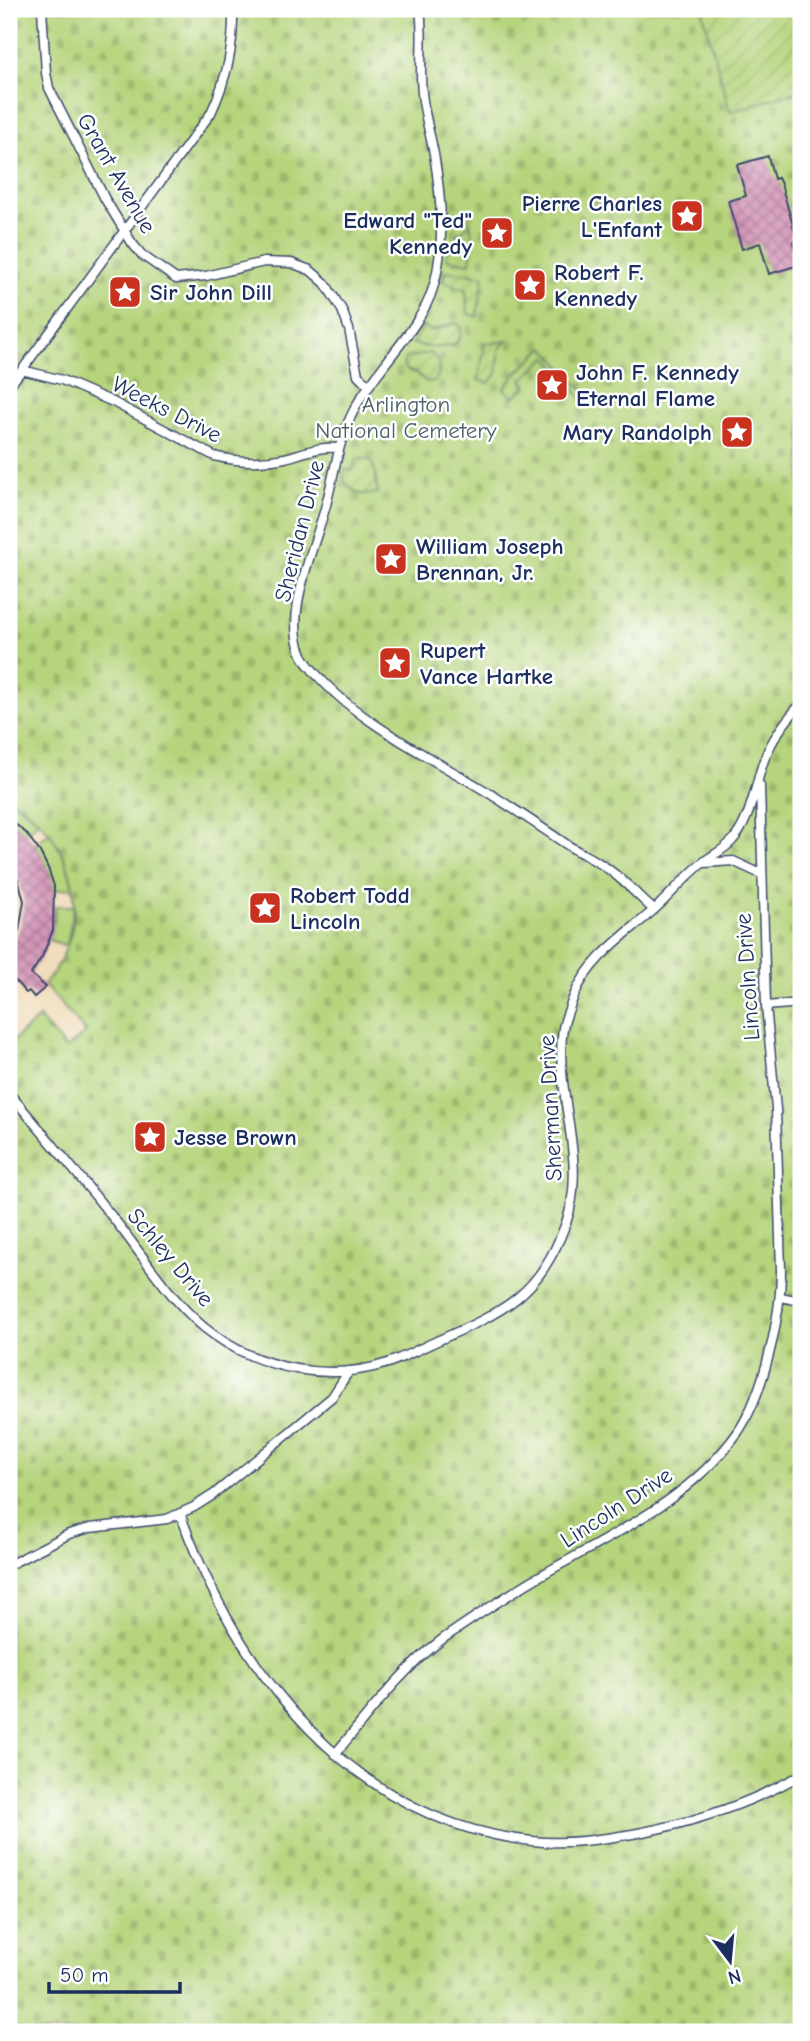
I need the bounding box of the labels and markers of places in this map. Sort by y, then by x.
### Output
place label: Pierre Charles L'Enfant [522,190,662,243]
place icon: Pierre Charles L'Enfant [668,197,706,235]
place label: Edward "Ted" Kennedy [343,207,472,260]
place icon: Edward "Ted" Kennedy [478,214,516,252]
place label: Robert F. Kennedy [554,259,644,312]
place icon: Robert F. Kennedy [511,266,549,304]
place icon: Sir John Dill [106,273,144,311]
place label: Sir John Dill [150,279,272,306]
place label: John F. Kennedy Eternal Flame [576,359,739,412]
place icon: John F. Kennedy Eternal Flame [533,366,571,404]
place icon: Mary Randolph [718,413,756,451]
place label: Mary Randolph [563,419,712,446]
place label: William Joseph Brennan, Jr. [416,533,564,586]
place icon: William Joseph Brennan, Jr. [372,540,410,578]
place label: Rupert Vance Hartke [420,637,553,690]
place icon: Rupert Vance Hartke [376,644,414,682]
place label: Robert Todd Lincoln [290,882,410,935]
place icon: Robert Todd Lincoln [246,889,284,927]
place icon: Jesse Brown [131,1118,169,1156]
place label: Jesse Brown [174,1124,297,1151]

